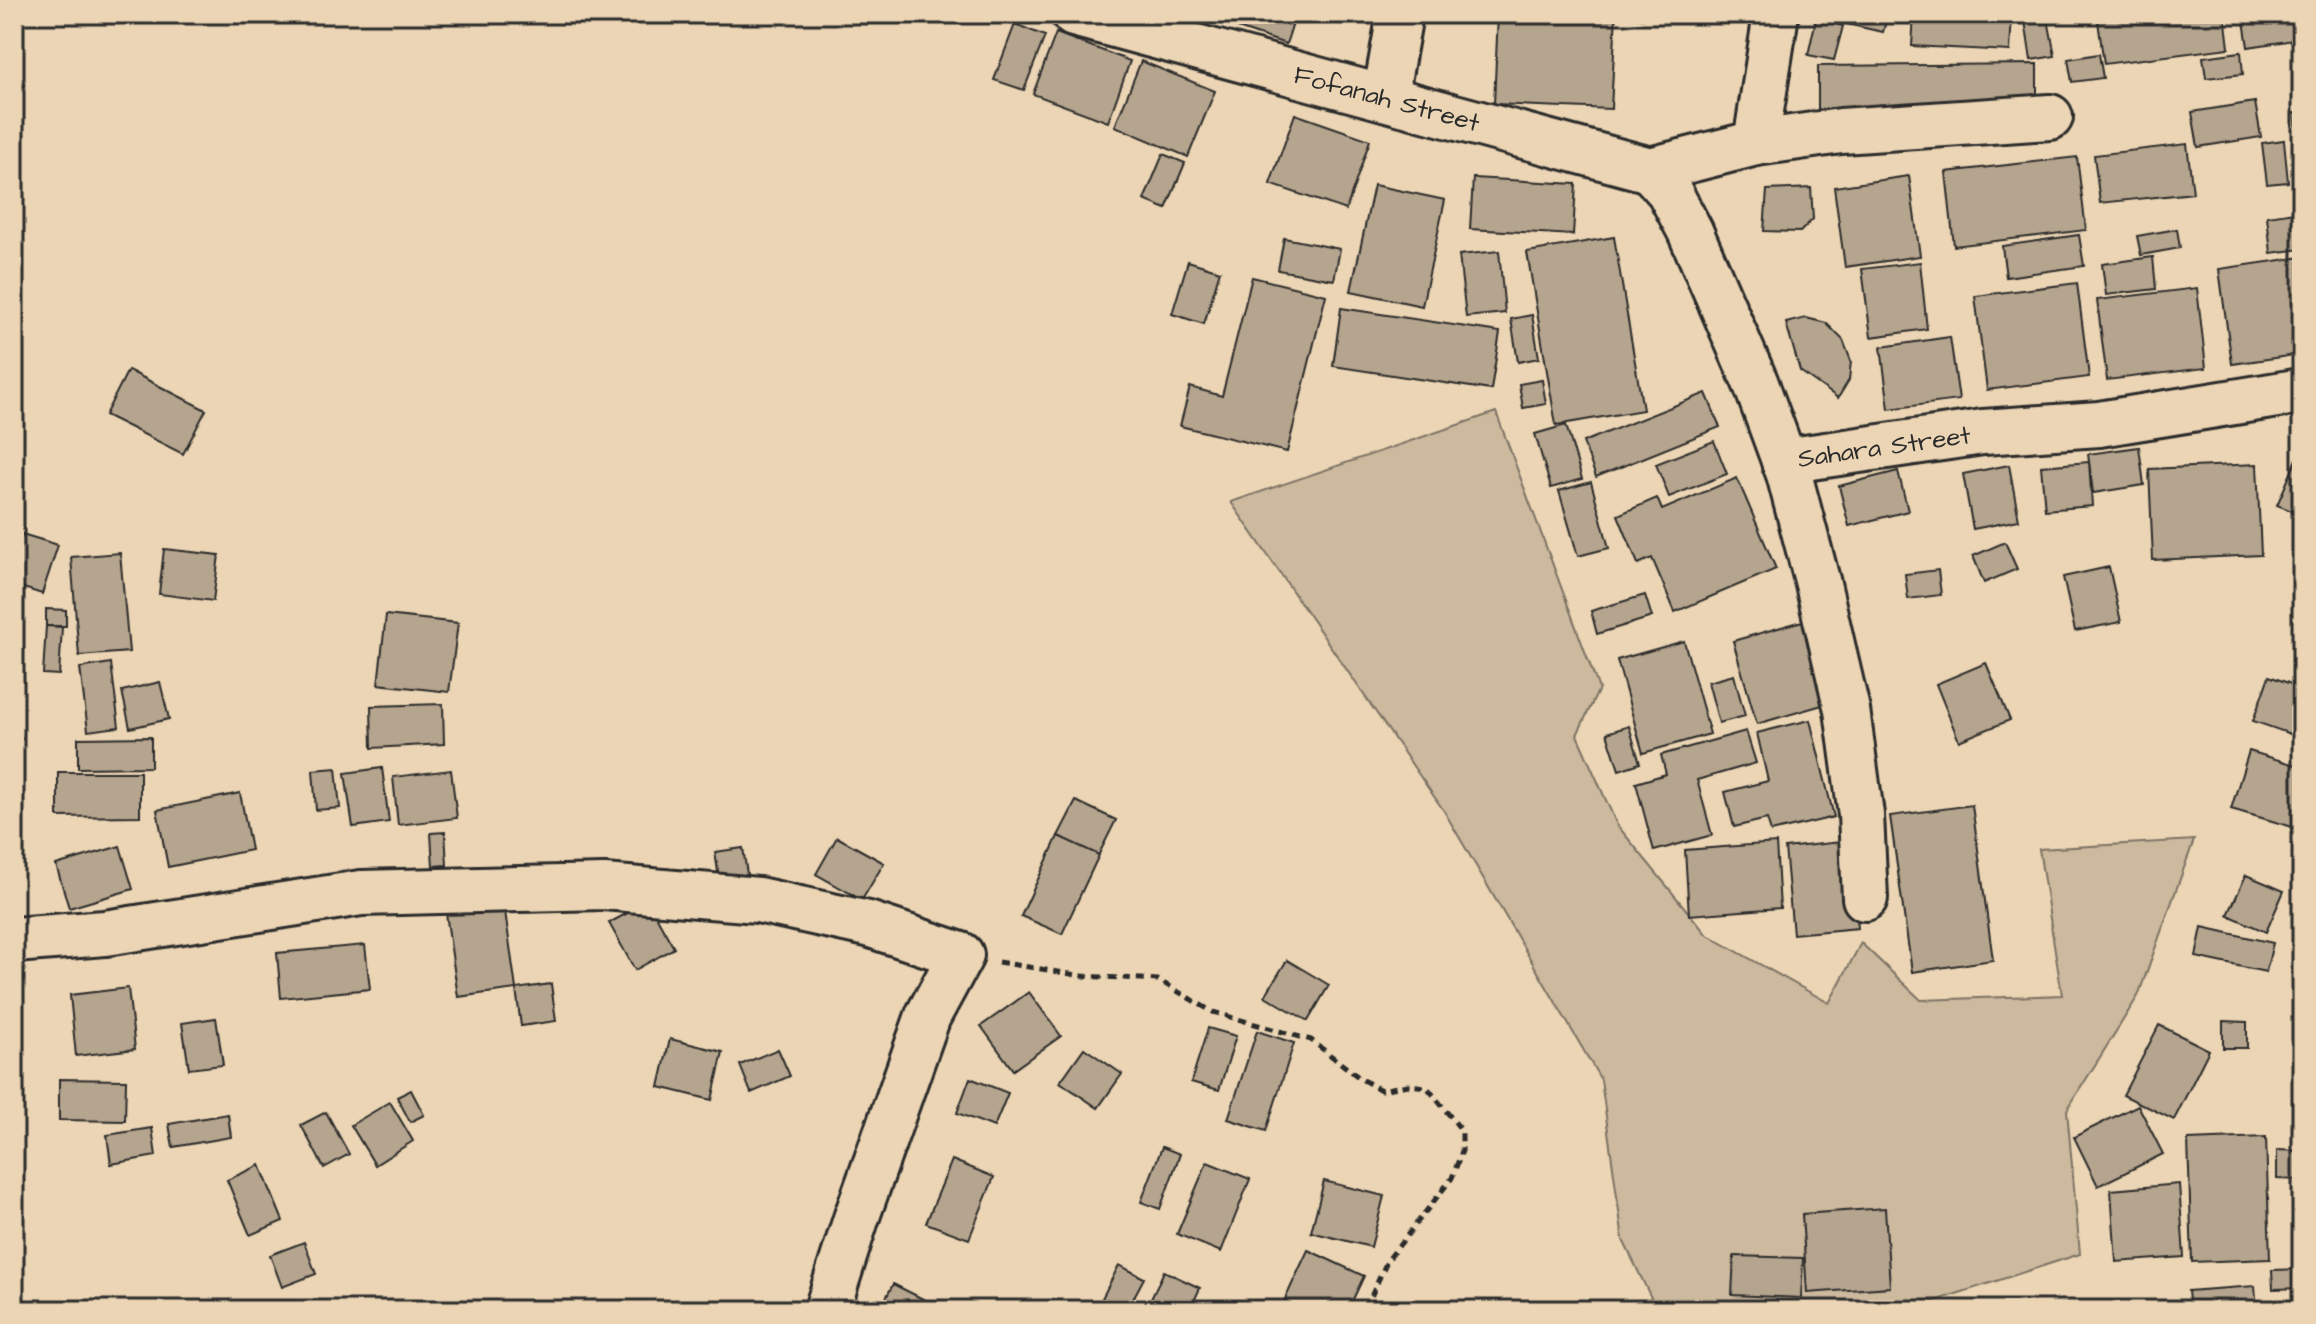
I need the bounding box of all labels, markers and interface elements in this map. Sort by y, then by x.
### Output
street label: Fofanah Street [1290,57,1484,141]
street label: Sahara Street [1795,417,1973,477]

